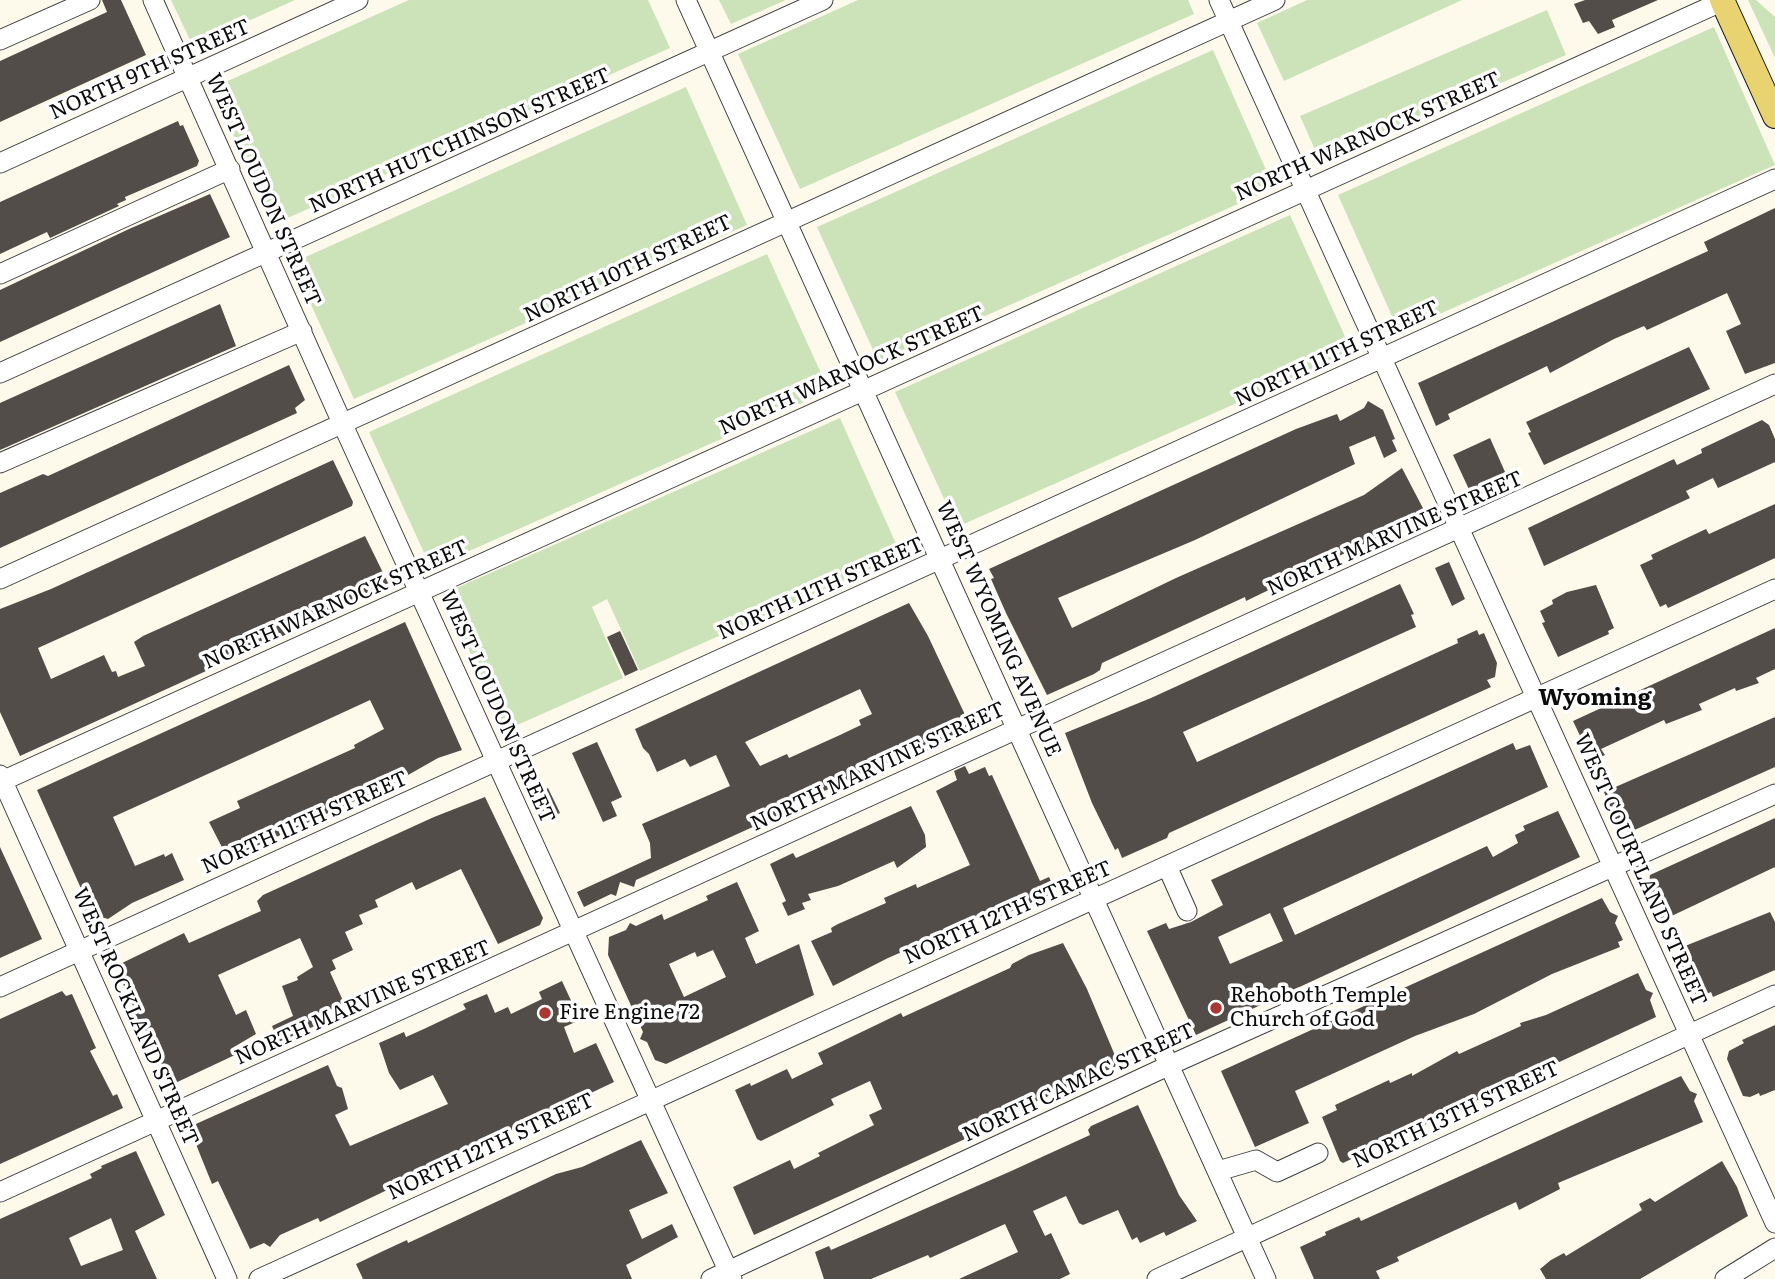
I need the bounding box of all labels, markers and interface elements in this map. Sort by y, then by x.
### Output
street label: NORTH 9TH STREET [46,14,254,126]
street label: NORTH HUTCHINSON STREET [305,63,615,219]
street label: NORTH WARNOCK STREET [1231,67,1505,207]
street label: WEST LOUDON STREET [200,70,326,310]
street label: NORTH 10TH STREET [520,210,736,328]
street label: NORTH 11TH STREET [1231,295,1443,413]
street label: NORTH WARNOCK STREET [715,301,989,441]
street label: NORTH MARVINE STREET [1263,466,1527,602]
street label: WEST WYOMING AVENUE [930,497,1066,761]
street label: NORTH 11TH STREET [714,532,928,646]
street label: NORTH WARNOCK STREET [199,535,473,675]
street label: WEST LOUDON STREET [434,587,560,827]
district label: Wyoming [1538,684,1652,712]
street label: NORTH MARVINE STREET [747,697,1009,837]
street label: WEST COURTLAND STREET [1568,730,1712,1010]
street label: NORTH 11TH STREET [198,766,412,880]
street label: NORTH 12TH STREET [900,856,1116,970]
street label: WEST ROCKLAND STREET [67,884,203,1150]
street label: NORTH MARVINE STREET [231,935,495,1071]
place label: Rehoboth Temple Church of God [1230,983,1407,1033]
place label: Fire Engine 72 [559,1000,700,1026]
marker: Rehoboth Temple Church of God [1208,1000,1224,1016]
marker: Fire Engine 72 [537,1005,553,1021]
street label: NORTH CAMAC STREET [959,1018,1199,1148]
street label: NORTH 13TH STREET [1348,1056,1564,1174]
street label: NORTH 12TH STREET [384,1088,598,1206]

